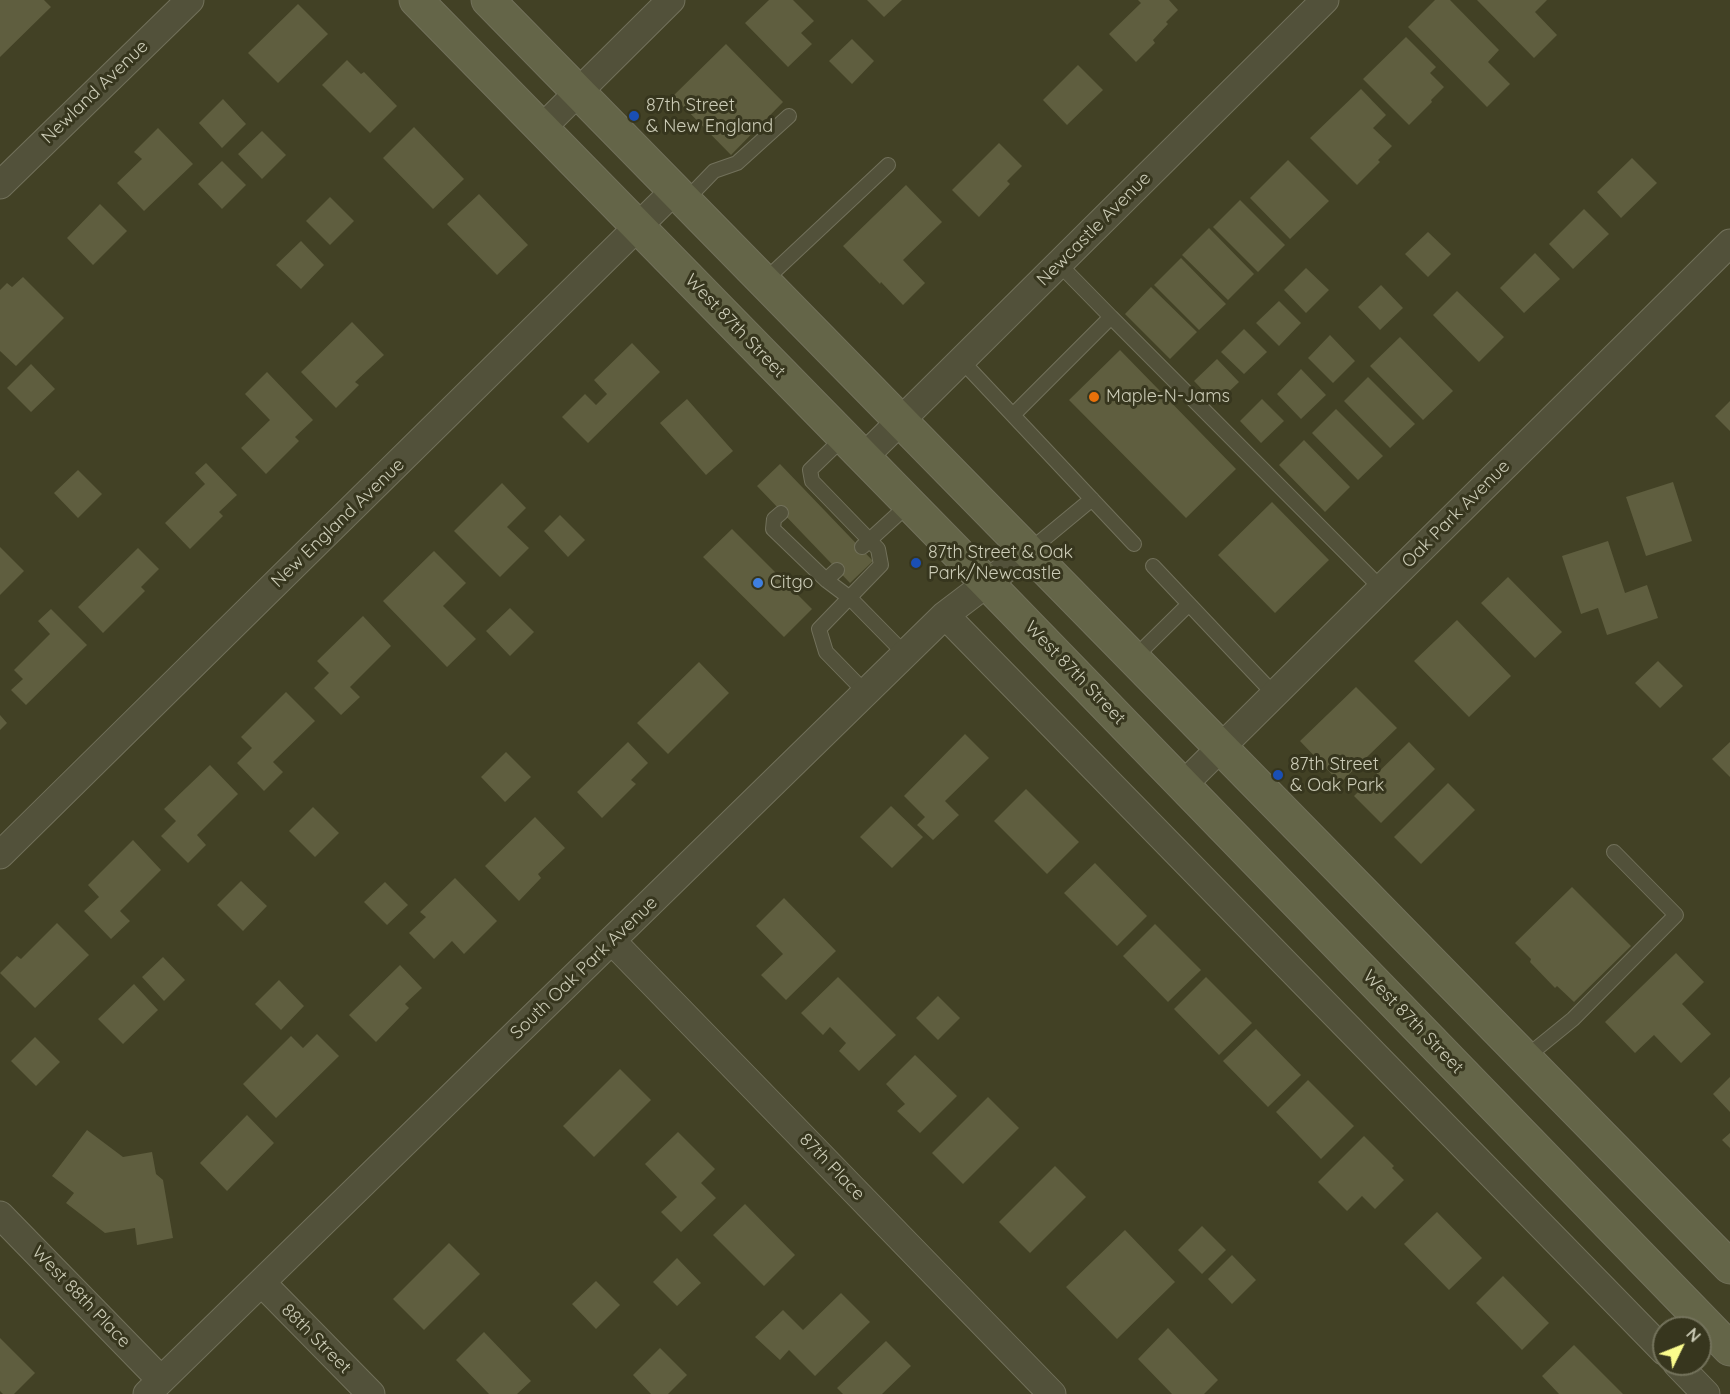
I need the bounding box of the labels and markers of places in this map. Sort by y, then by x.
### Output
place label: 87th Street & New England [646,95,773,138]
marker: 87th Street & New England [627,109,641,123]
place label: Maple-N-Jams [1106,386,1230,408]
marker: Maple-N-Jams [1087,390,1101,404]
place label: 87th Street & Oak Park/Newcastle [928,542,1073,584]
marker: 87th Street & Oak Park/Newcastle [909,556,923,570]
place label: Citgo [770,572,813,594]
marker: Citgo [751,576,765,590]
place label: 87th Street & Oak Park [1290,754,1384,796]
marker: 87th Street & Oak Park [1271,768,1285,782]

